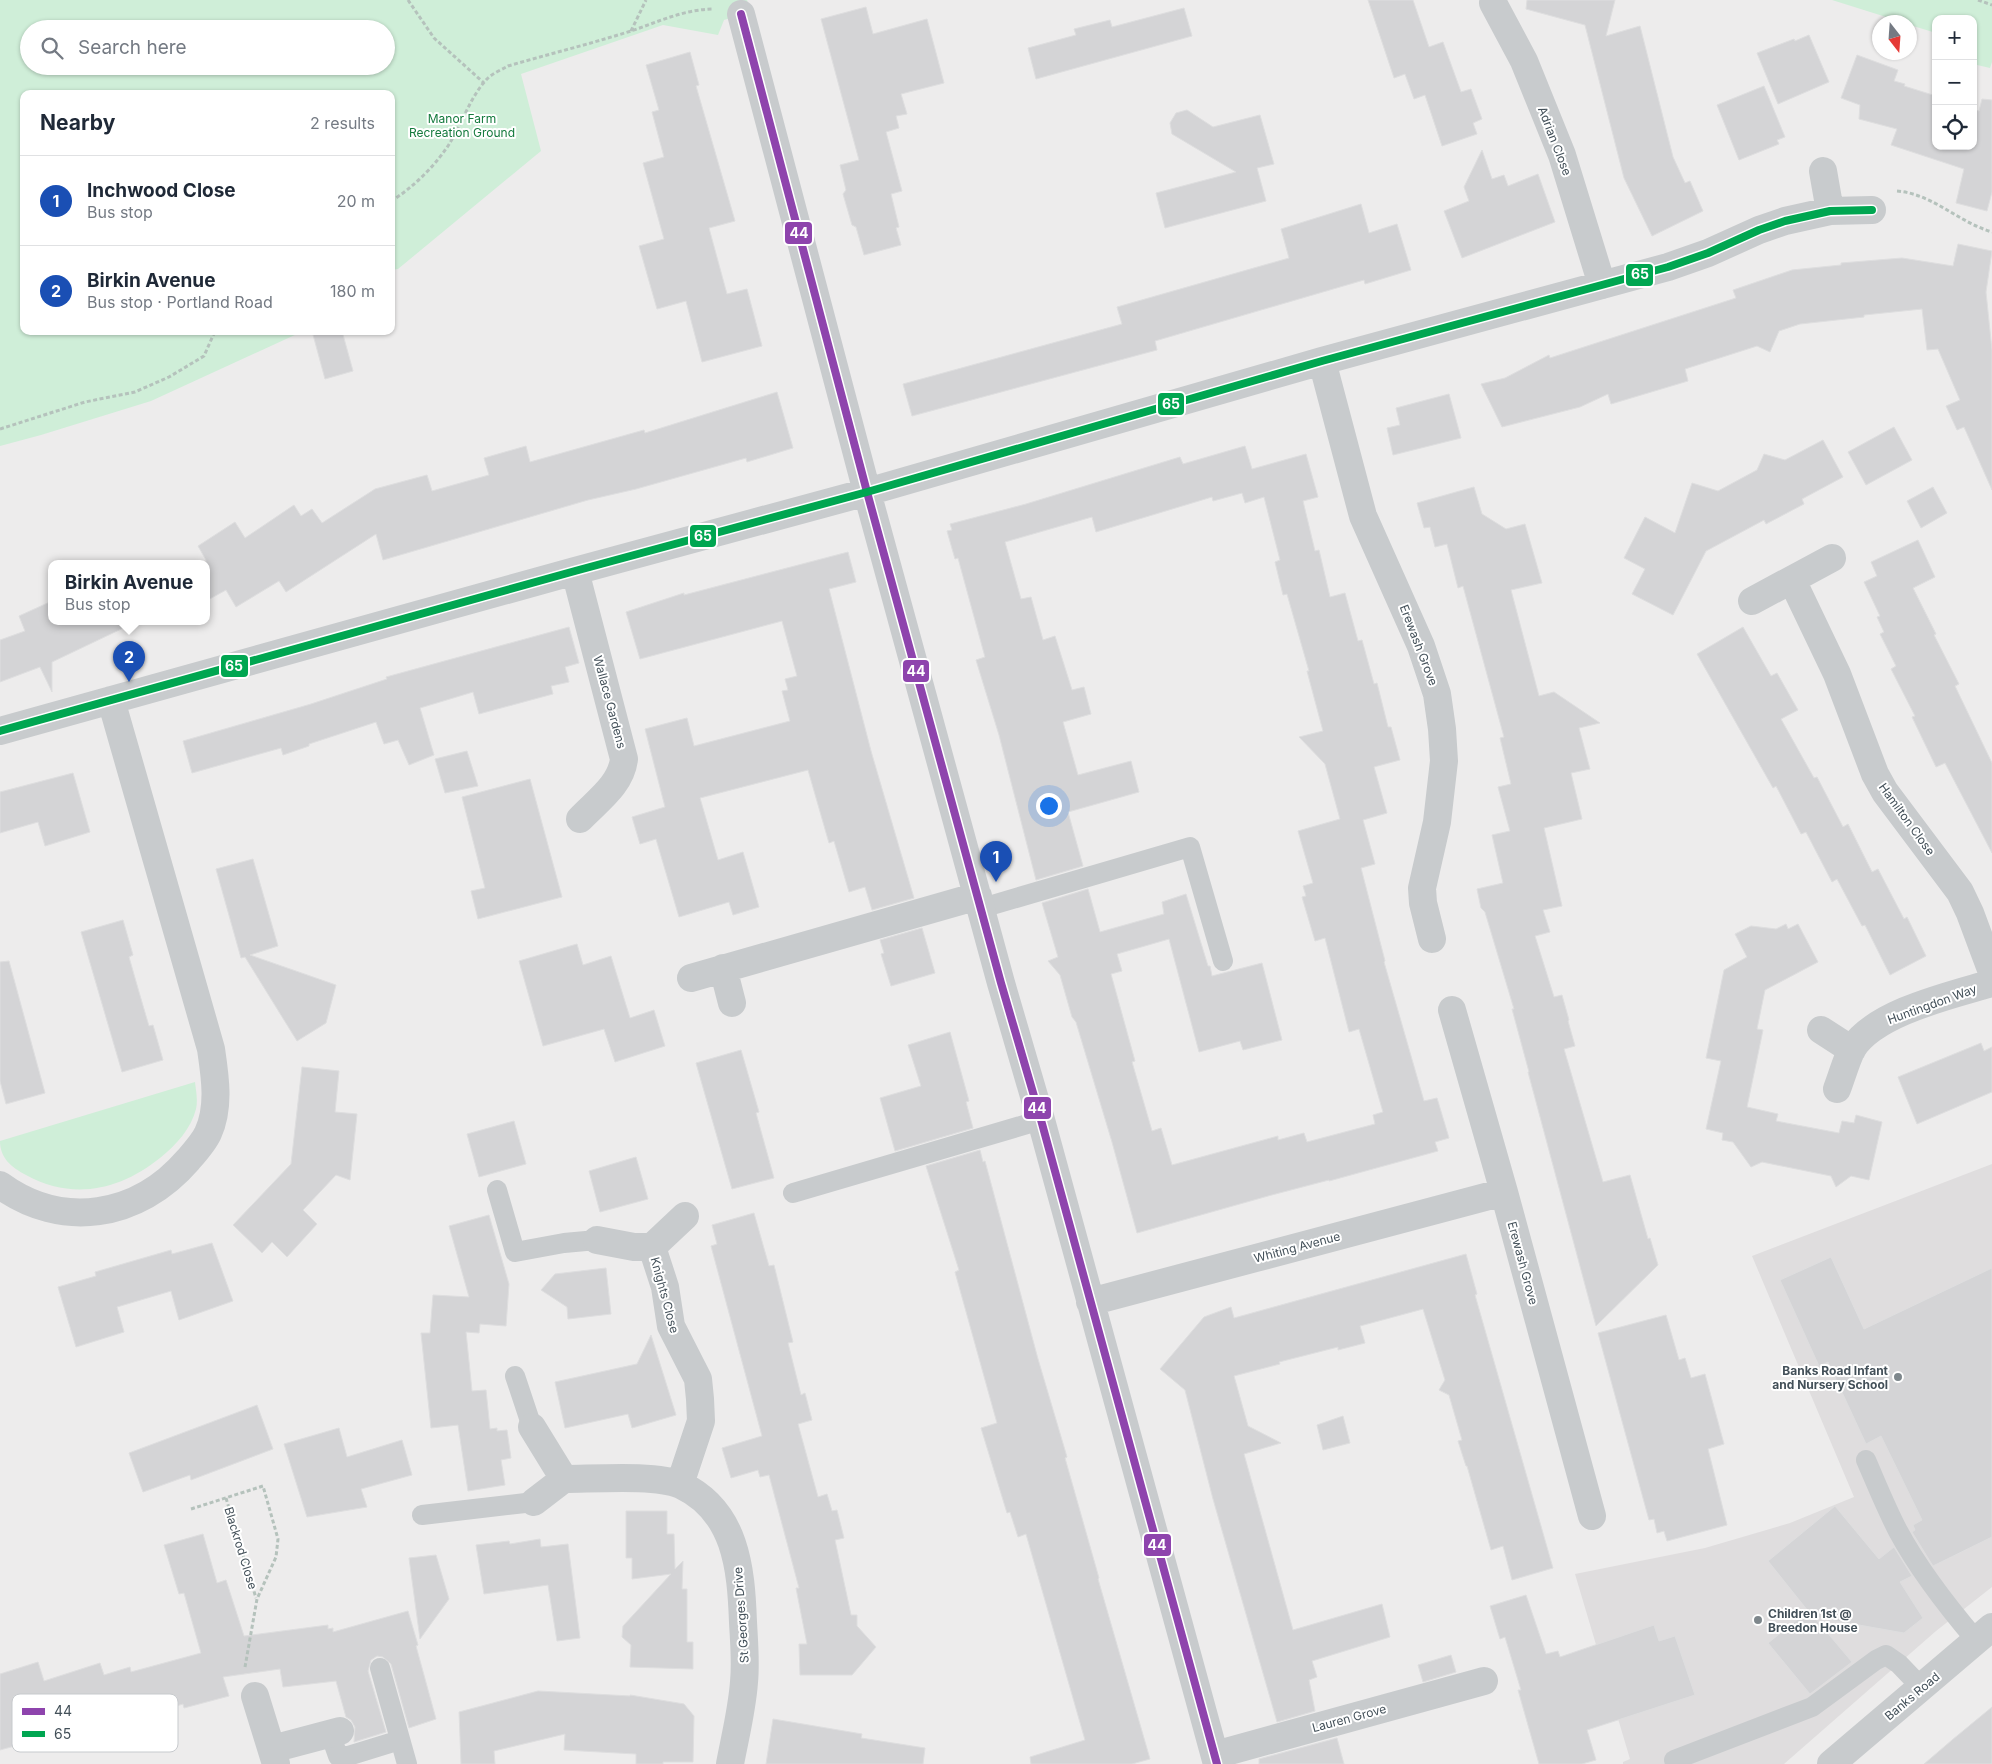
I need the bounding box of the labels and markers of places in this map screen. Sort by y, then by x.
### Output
pin: 2 [113,641,145,682]
pin: 1 [980,841,1012,882]
place label: Banks Road Infant and Nursery School [1772,1363,1889,1392]
marker: Banks Road Infant and Nursery School [1892,1371,1904,1383]
place label: Children 1st @ Breedon House [1768,1606,1858,1635]
marker: Children 1st @ Breedon House [1752,1614,1764,1626]

